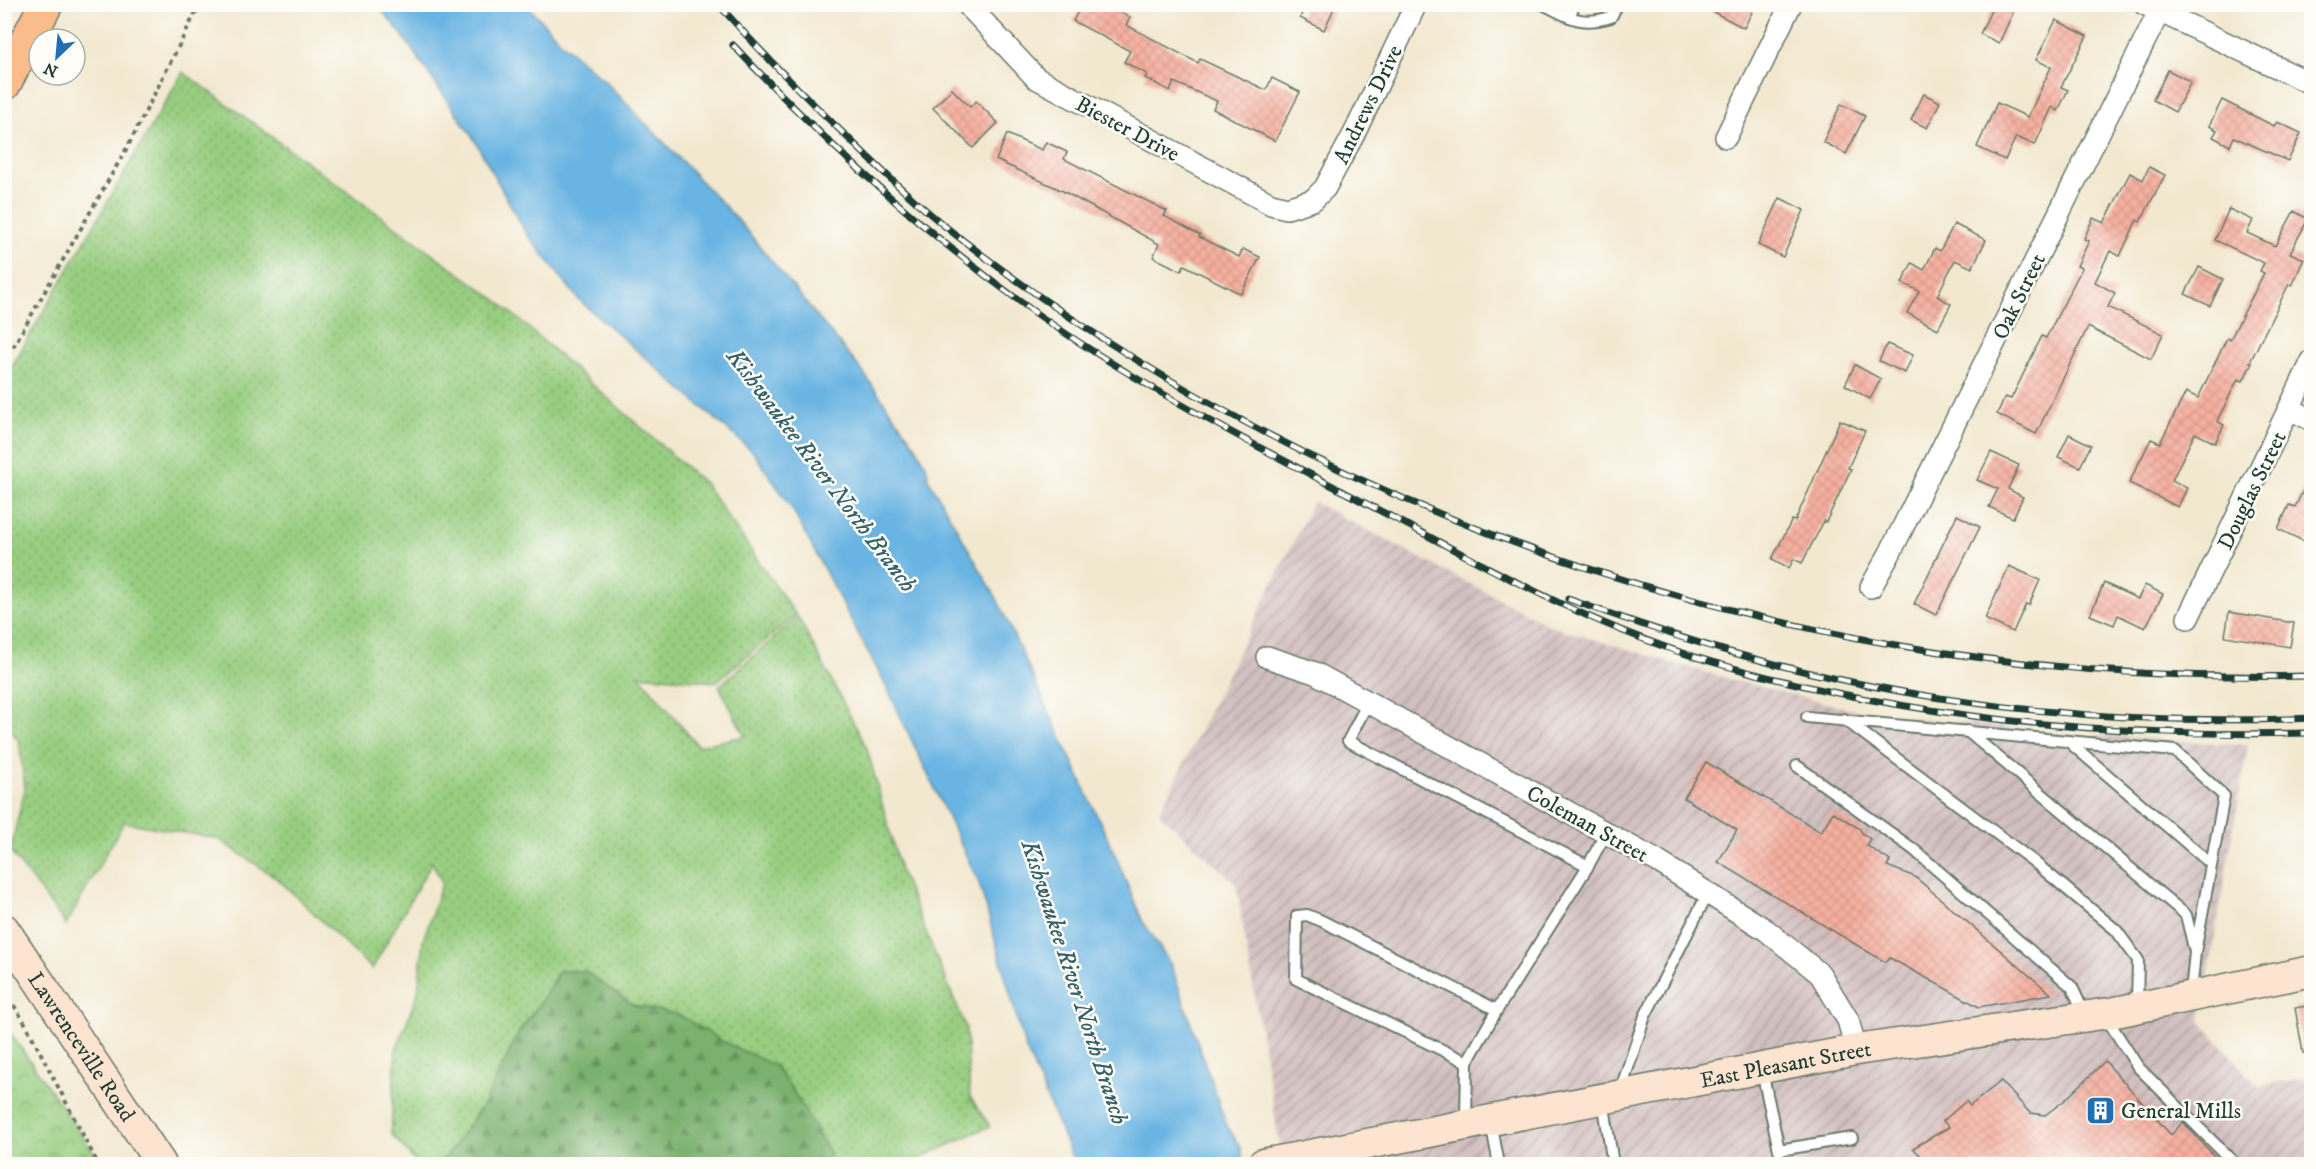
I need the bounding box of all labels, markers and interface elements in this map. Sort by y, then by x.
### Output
north arrow [27,27,87,87]
street label: Andrews Drive [1328,41,1409,168]
text: N [41,58,61,81]
street label: Biester Drive [1071,91,1184,168]
street label: Oak Street [1987,249,2052,344]
water label: Kishwaukee River North Branch [719,342,923,599]
street label: Douglas Street [2212,427,2293,554]
street label: Coleman Street [1522,780,1653,869]
water label: Kishwaukee River North Branch [1014,835,1134,1129]
street label: Lawrenceville Road [21,967,141,1127]
street label: East Pleasant Street [1698,1036,1873,1095]
building icon: General Mills [2084,1094,2116,1126]
place label: General Mills [2121,1098,2241,1125]

